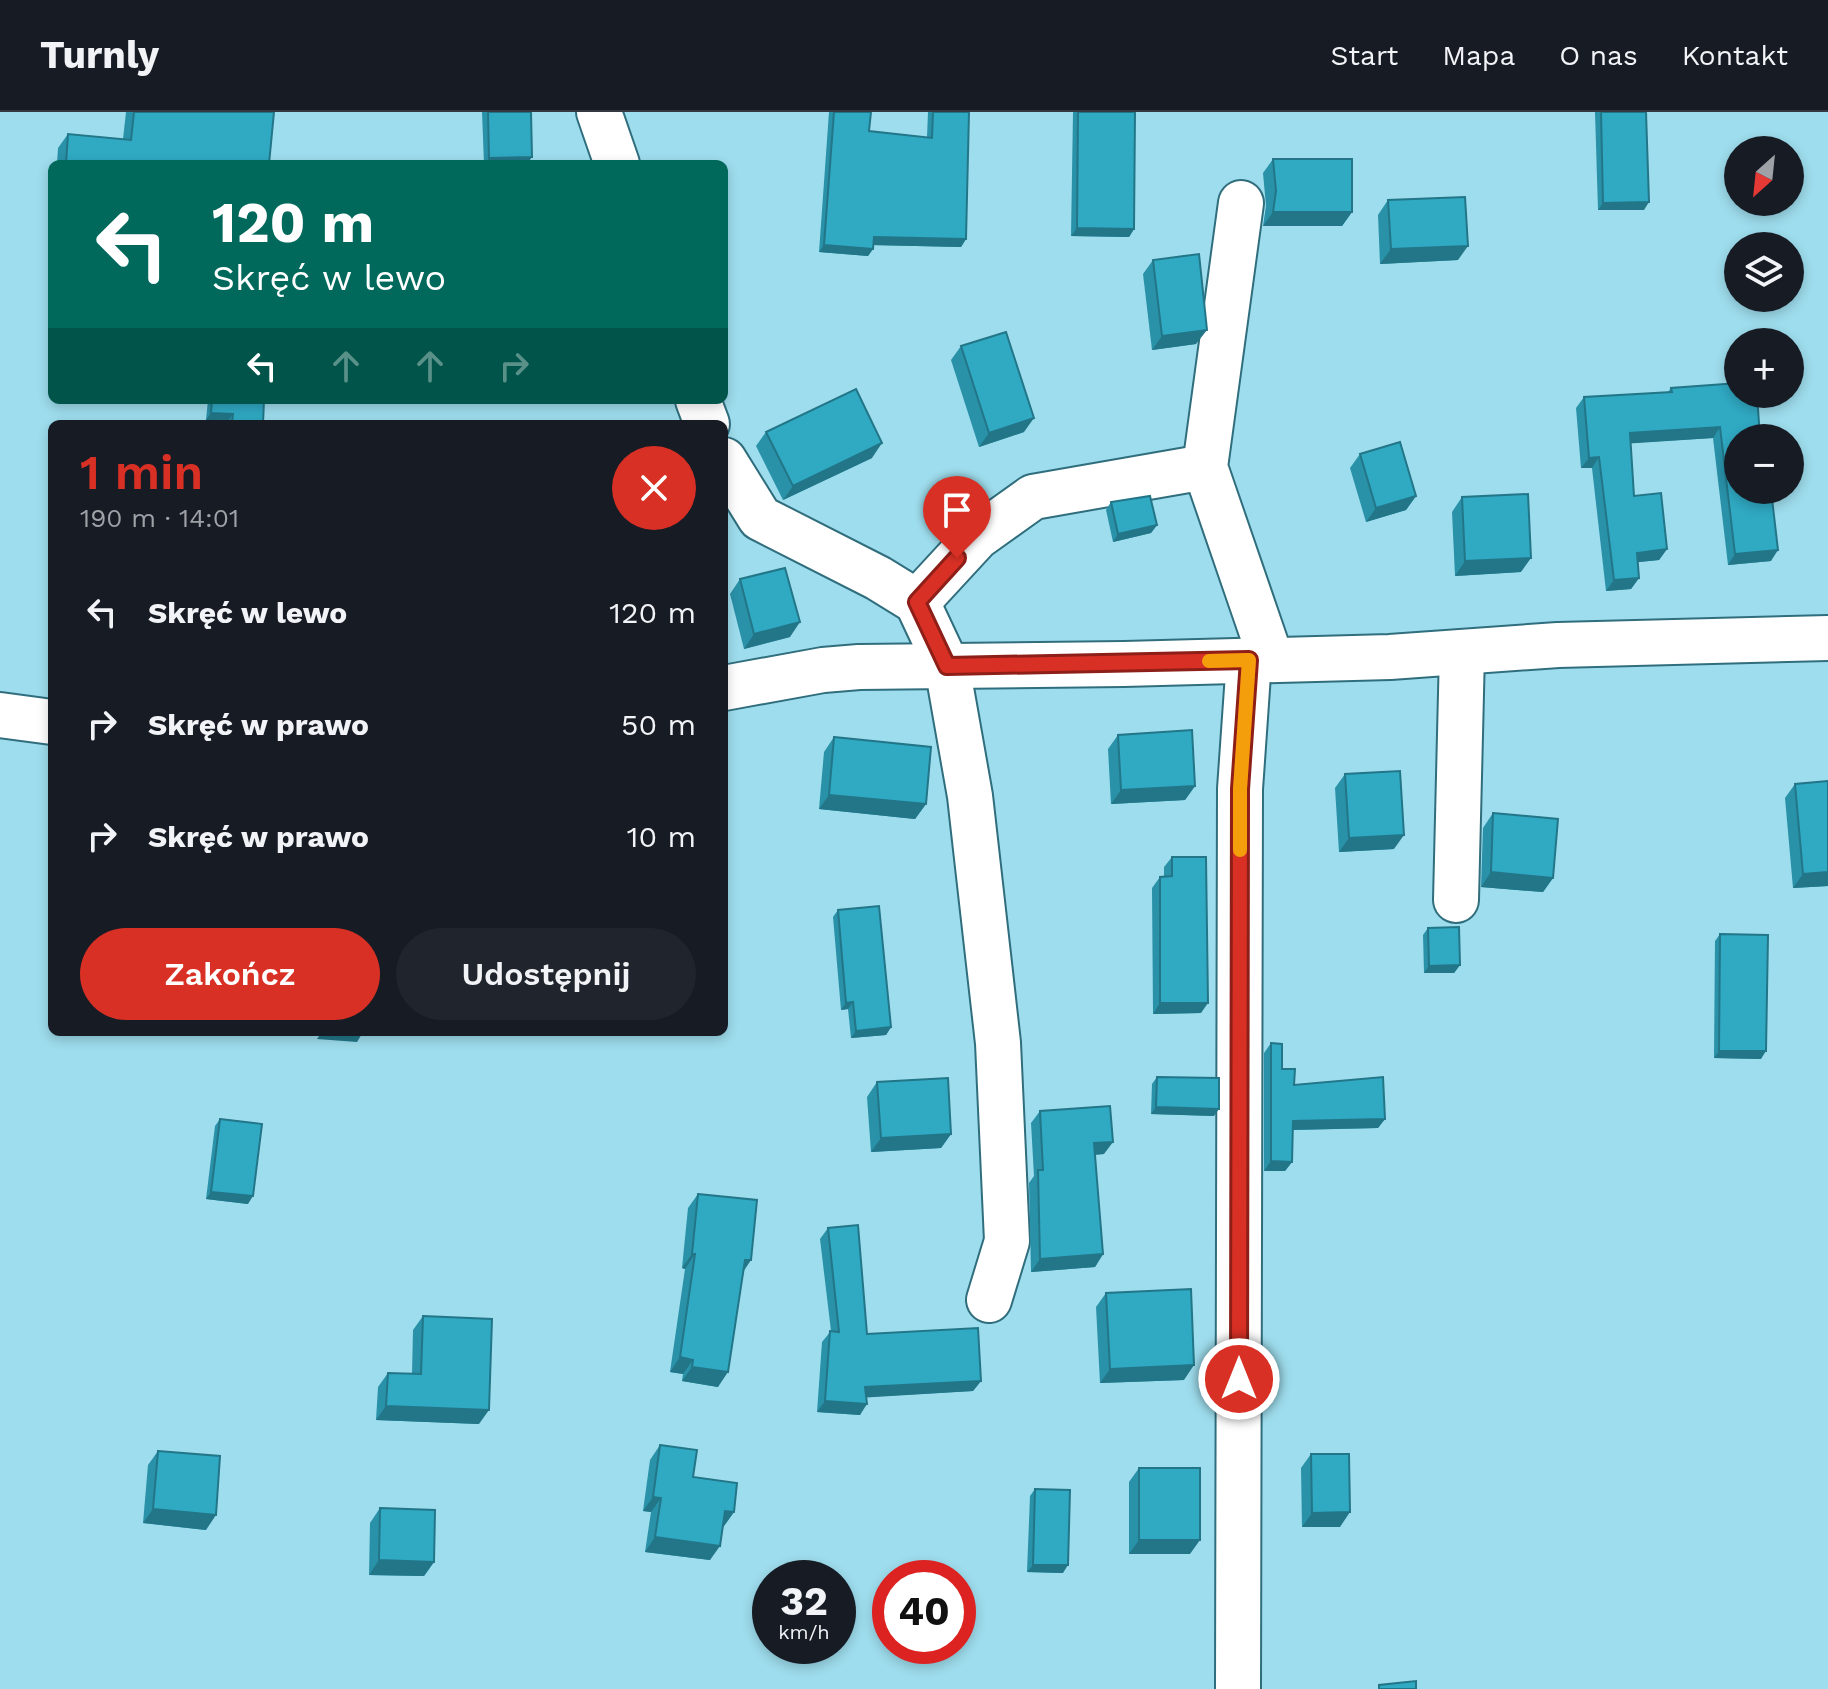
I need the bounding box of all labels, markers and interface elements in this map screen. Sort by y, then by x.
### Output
text: Turnly [40,33,159,77]
text: Start [1330,39,1398,72]
text: Mapa [1442,39,1515,72]
text: O nas [1559,39,1638,72]
text: Kontakt [1682,39,1788,72]
north arrow [1724,136,1804,216]
map controls [1724,136,1804,504]
text: 120 m [212,190,374,256]
icon: left [80,192,184,296]
button: layers [1724,232,1804,312]
text: Skręć w lewo [212,257,446,299]
button: + [1724,328,1804,408]
icon: left [240,344,284,388]
icon: ahead [324,344,368,388]
icon: ahead [408,344,452,388]
icon: right [492,344,536,388]
button: − [1724,424,1804,504]
text: 1 min [80,444,203,501]
button: close [612,446,696,530]
pin [923,476,991,558]
icon: arrive [935,488,979,532]
text: 190 m · 14:01 [80,503,239,533]
icon: left [80,590,124,634]
text: Skręć w lewo [148,595,347,630]
text: 120 m [609,595,696,630]
icon: right [80,702,124,746]
text: Skręć w prawo [148,707,369,742]
text: 50 m [621,707,696,742]
icon: right [80,814,124,858]
text: Skręć w prawo [148,819,369,854]
text: 10 m [627,819,696,854]
button: Zakończ [80,928,380,1020]
button: Udostępnij [396,928,696,1020]
position arrow [1197,1337,1281,1421]
speed limit sign: 40 [872,1560,976,1664]
text: 32 [780,1578,828,1625]
text: km/h [778,1620,830,1644]

